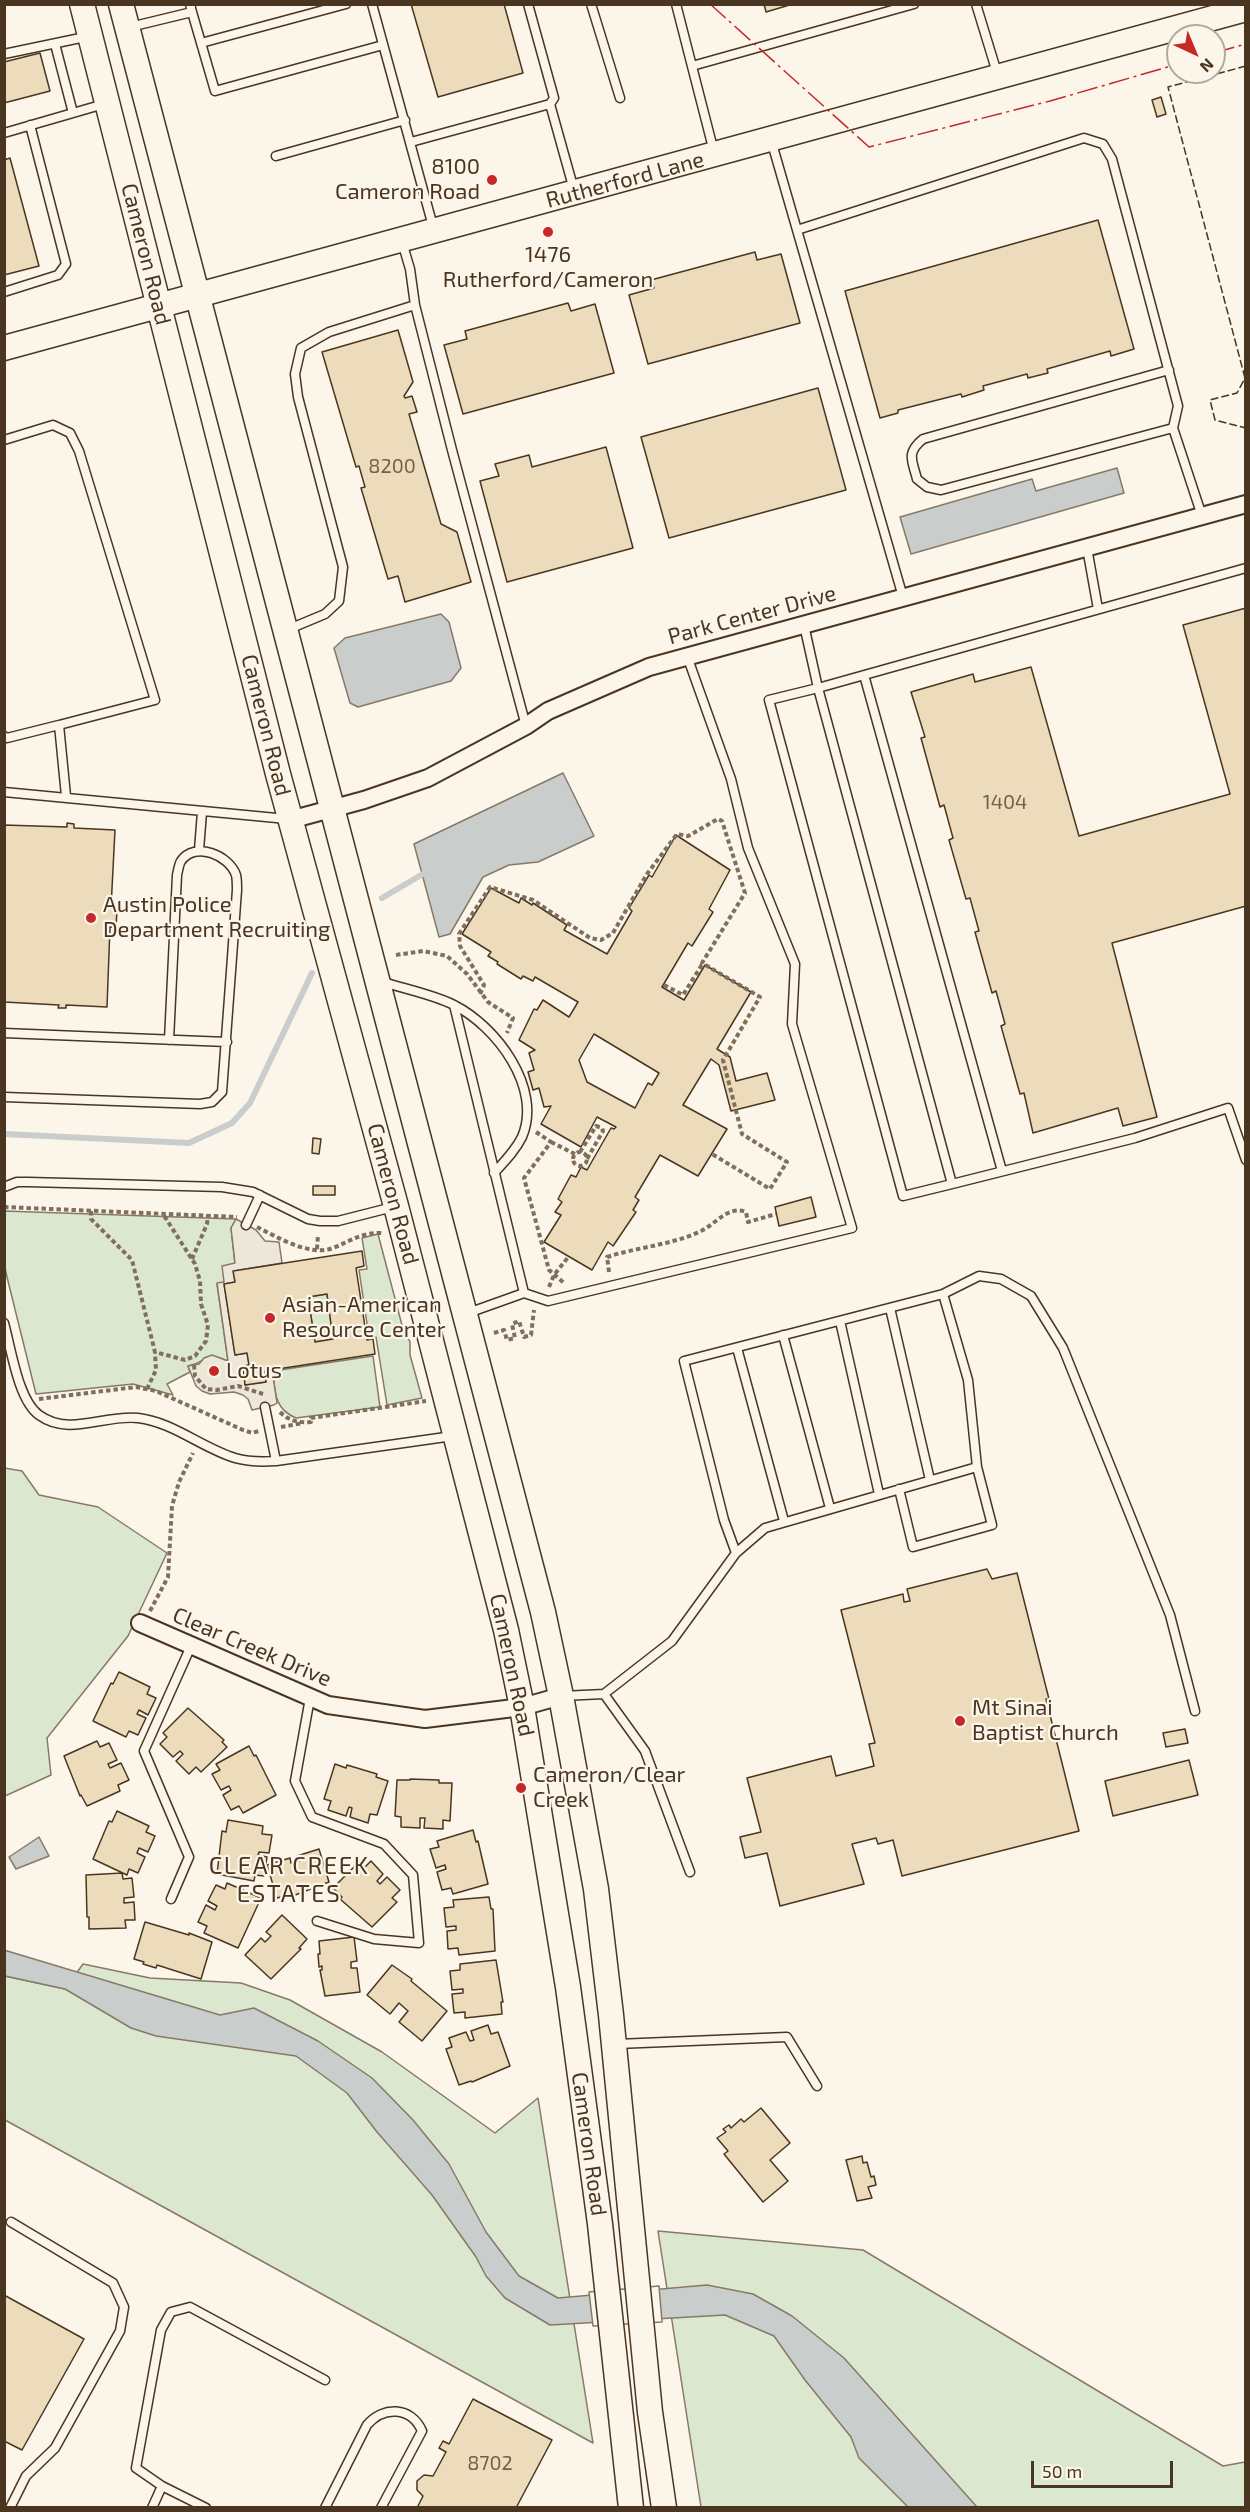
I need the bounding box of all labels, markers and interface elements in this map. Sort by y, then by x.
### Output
north arrow [1166,24,1226,84]
text: N [1197,55,1218,77]
street label: Rutherford Lane [543,146,707,214]
place label: 8100 Cameron Road [335,154,480,206]
marker: 8100 Cameron Road [485,173,499,187]
street label: Cameron Road [116,180,176,328]
marker: 1476 Rutherford/Cameron [541,225,555,239]
place label: 1476 Rutherford/Cameron [443,242,653,294]
house number: 8200 [368,454,416,478]
street label: Park Center Drive [665,580,839,650]
street label: Cameron Road [236,651,296,799]
house number: 1404 [983,790,1027,814]
place label: Austin Police Department Recruiting [103,892,330,944]
marker: Austin Police Department Recruiting [84,911,98,925]
street label: Cameron Road [361,1121,425,1267]
place label: Asian-American Resource Center [282,1292,446,1344]
marker: Asian-American Resource Center [263,1311,277,1325]
place label: Lotus [226,1358,282,1384]
marker: Lotus [207,1364,221,1378]
street label: Cameron Road [484,1591,540,1739]
street label: Clear Creek Drive [169,1602,335,1692]
place label: Mt Sinai Baptist Church [972,1695,1119,1747]
marker: Mt Sinai Baptist Church [953,1714,967,1728]
place label: Cameron/Clear Creek [533,1762,685,1814]
marker: Cameron/Clear Creek [514,1781,528,1795]
district label: CLEAR CREEK ESTATES [209,1852,369,1908]
street label: Cameron Road [566,2070,612,2218]
scale bar [1034,2449,1176,2487]
house number: 8702 [467,2451,513,2475]
text: 50 m [1042,2460,1082,2482]

